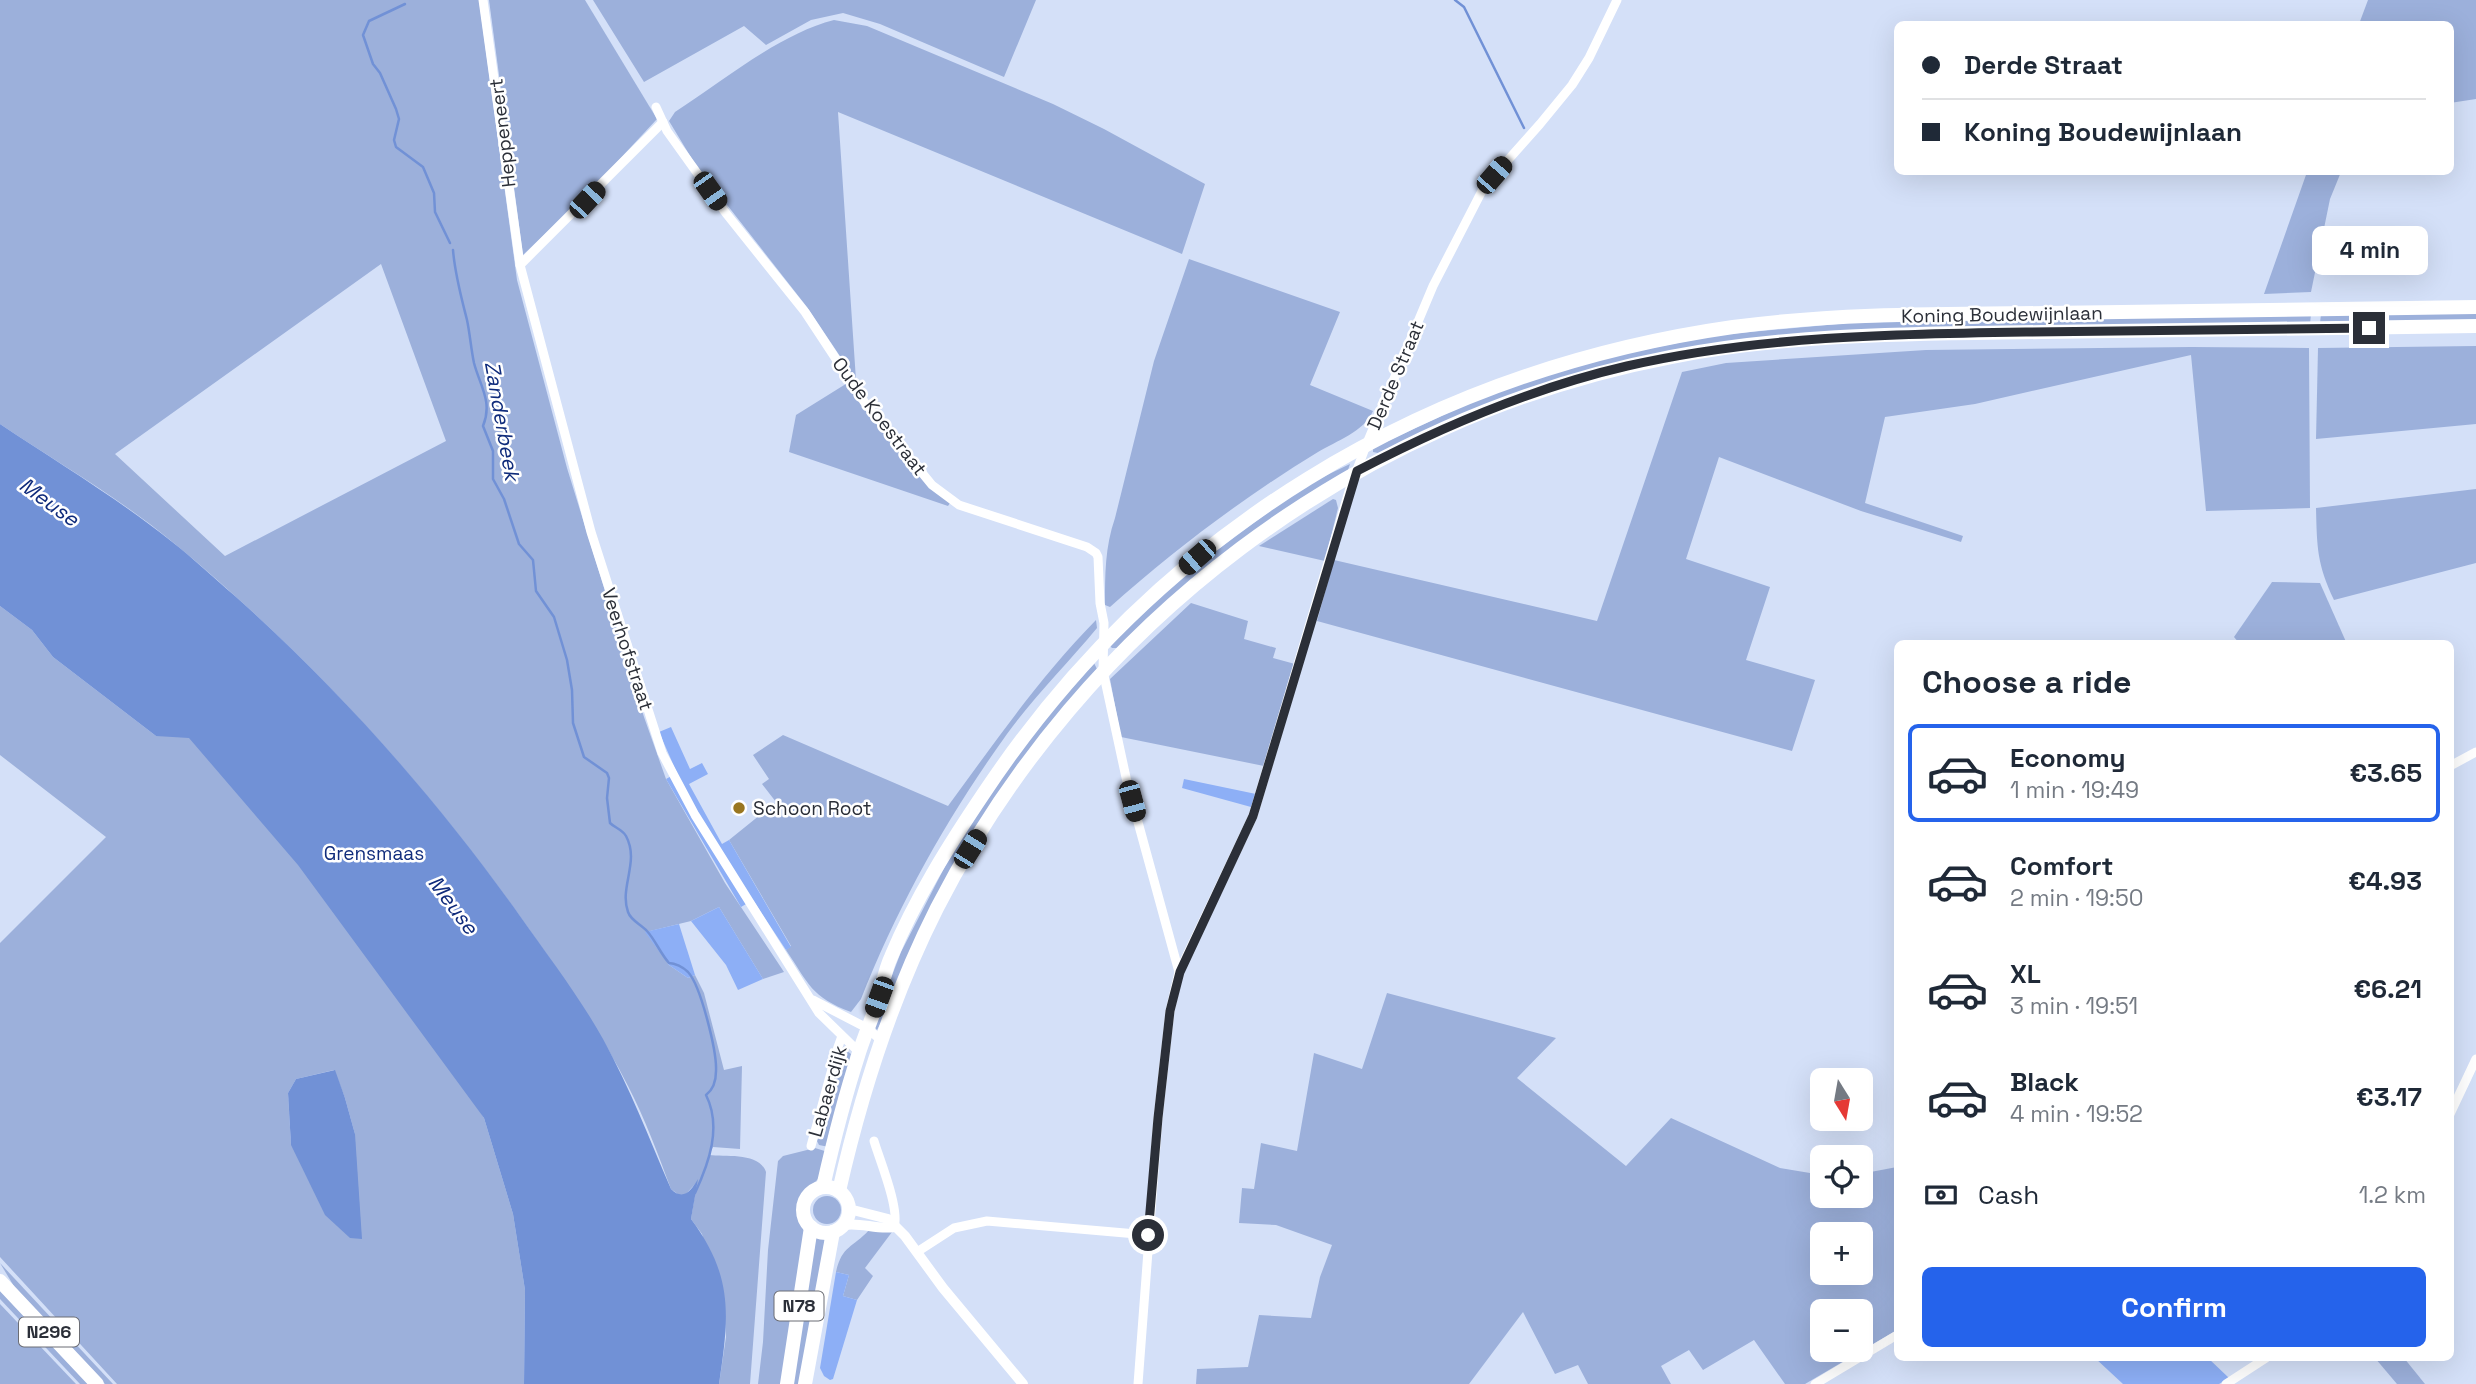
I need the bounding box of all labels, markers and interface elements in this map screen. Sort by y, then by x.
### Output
text: Derde Straat [1964,48,2123,82]
street label: Heppeneert [483,77,522,189]
text: Koning Boudewijnlaan [1964,115,2242,149]
car [1473,152,1516,198]
car [690,168,731,214]
car [565,177,610,223]
callout: 4 min [2311,226,2427,276]
text: 4 min [2340,235,2400,265]
street label: Koning Boudewijnlaan [1901,300,2103,329]
route end [2353,312,2385,344]
street label: Derde Straat [1361,317,1430,434]
street label: Oude Koestraat [827,352,932,481]
water label: Zanderbeek [479,359,527,485]
water label: Meuse [14,471,86,533]
car [1175,535,1220,579]
street label: Veerhofstraat [596,585,659,714]
text: Choose a ride [1922,662,2132,702]
text: Economy [2010,741,2126,775]
icon: car [1926,742,1989,805]
text: €3.65 [2349,756,2422,790]
text: 1 min · 19:49 [2010,775,2139,805]
car [1117,778,1148,824]
place label: Schoon Root [753,796,872,821]
marker: Schoon Root [731,800,747,816]
car [950,826,991,872]
park label: Grensmaas [324,841,424,866]
text: Comfort [2010,849,2113,883]
icon: car [1926,850,1989,913]
text: €4.93 [2348,864,2422,898]
water label: Meuse [422,870,485,941]
text: 2 min · 19:50 [2010,883,2143,913]
text: XL [2010,957,2041,991]
icon: car [1926,958,1989,1021]
text: €6.21 [2353,972,2422,1006]
car [862,974,897,1020]
text: 3 min · 19:51 [2010,991,2138,1021]
street label: Labaerdijk [802,1042,852,1140]
text: Black [2010,1065,2079,1099]
icon: car [1926,1066,1989,1129]
north arrow [1810,1068,1872,1130]
map controls [1810,1068,1873,1362]
text: €3.17 [2356,1080,2422,1114]
text: 4 min · 19:52 [2010,1099,2143,1129]
button: locate [1810,1145,1873,1208]
icon: cash [1922,1176,1960,1214]
text: Cash [1978,1178,2039,1212]
text: 1.2 km [2359,1180,2426,1210]
route start [1132,1219,1164,1251]
button: + [1810,1222,1873,1285]
button: Confirm [1922,1267,2426,1347]
road number: N78 [774,1292,824,1321]
button: − [1810,1299,1873,1362]
road number: N296 [19,1317,79,1346]

